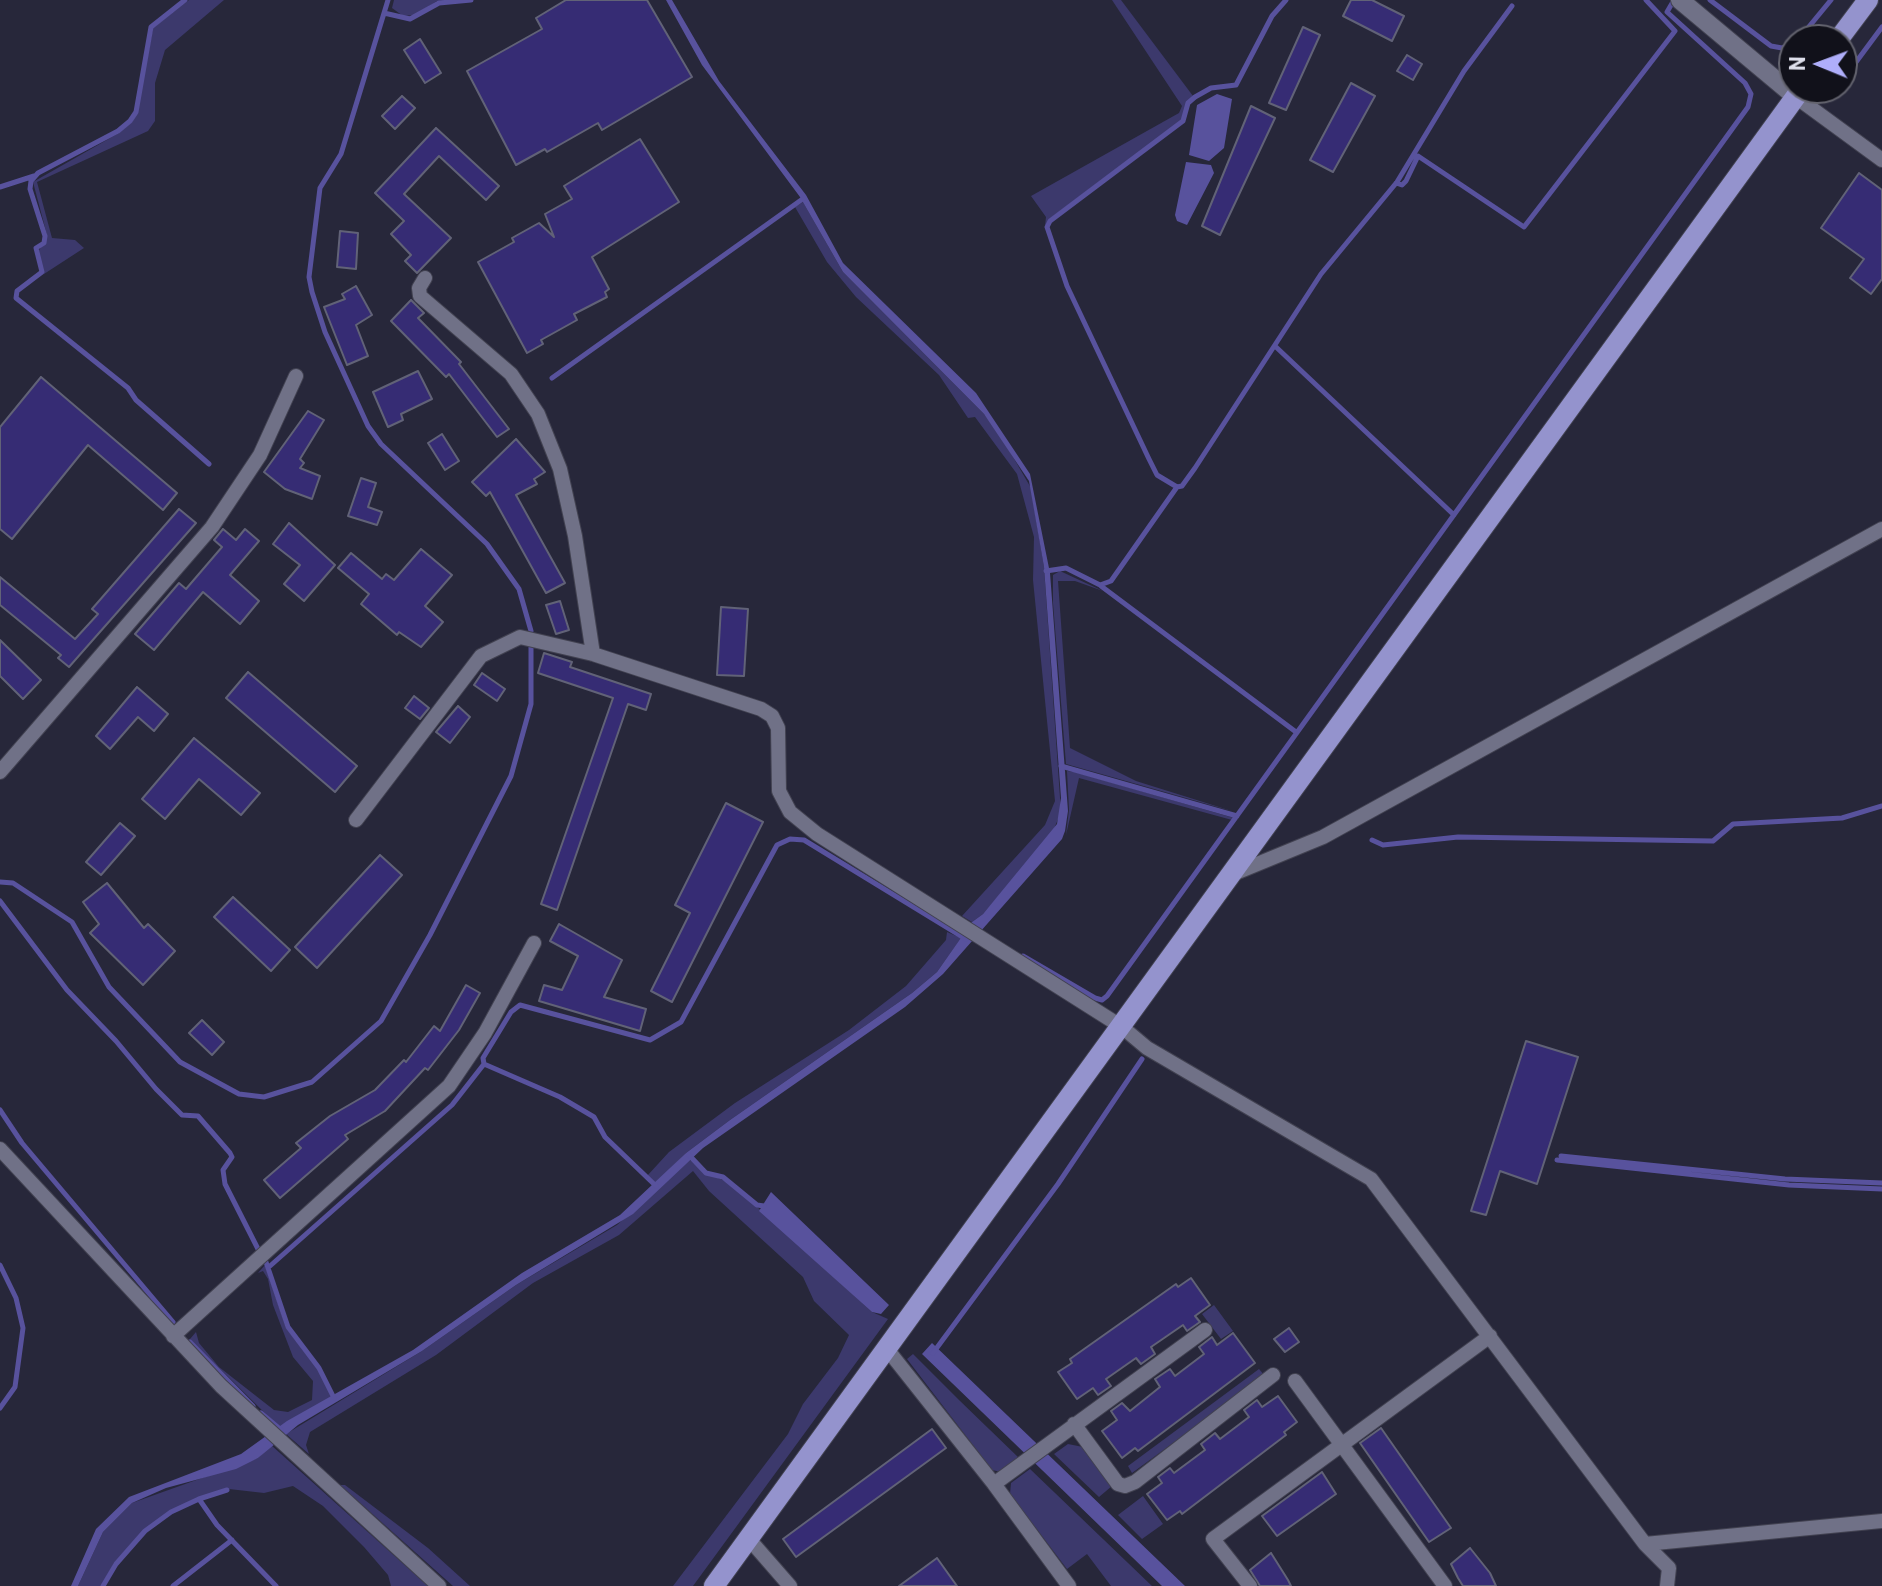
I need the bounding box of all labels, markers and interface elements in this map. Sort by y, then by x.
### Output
north arrow [1778,24,1858,104]
text: N [1783,56,1809,71]

